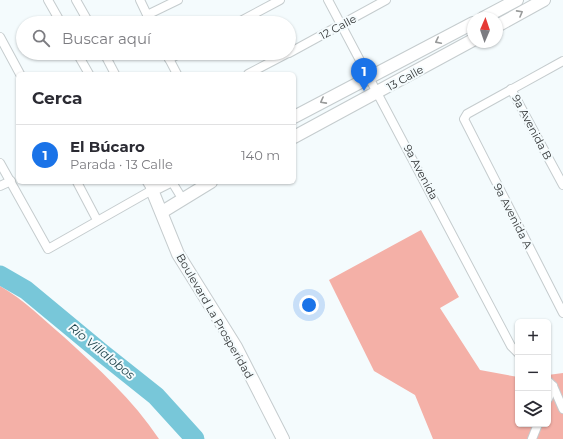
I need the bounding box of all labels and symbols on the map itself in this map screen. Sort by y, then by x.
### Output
one-way arrow [516,10,523,18]
street label: 12 Calle [317,11,359,43]
north arrow [467,12,503,48]
one-way arrow [435,36,443,44]
pin: 1 [351,58,377,91]
street label: 13 Calle [384,62,426,94]
street label: 9a Avenida B [509,92,555,162]
one-way arrow [320,96,327,104]
street label: 9a Avenida [401,142,441,202]
street label: 9a Avenida A [491,181,535,251]
street label: Boulevard La Prosperidad [173,251,257,381]
your location [299,295,319,315]
water label: Río Villalobos [66,320,138,382]

